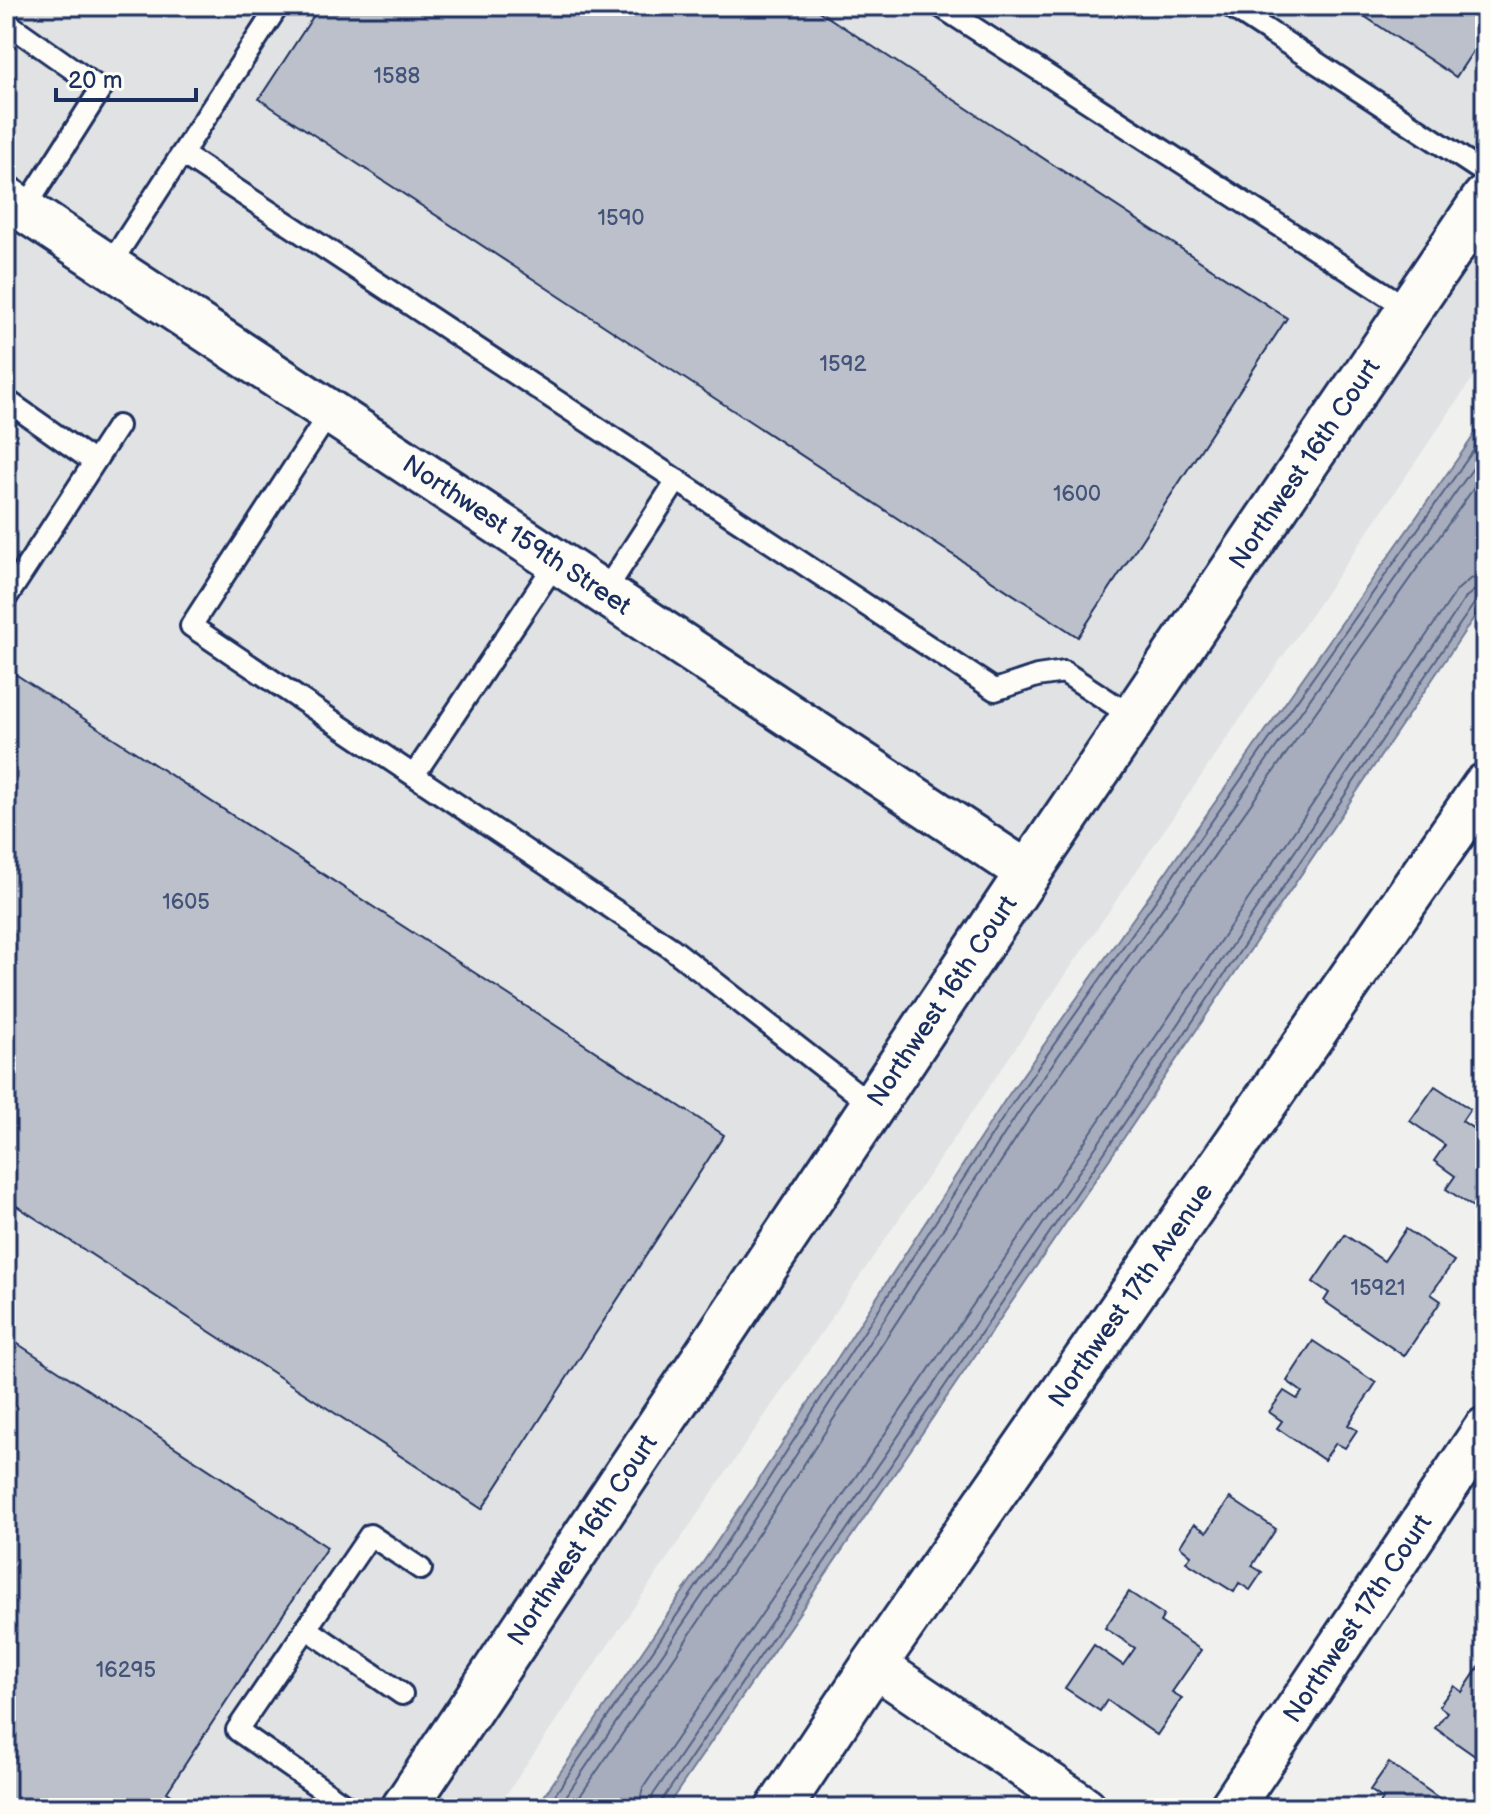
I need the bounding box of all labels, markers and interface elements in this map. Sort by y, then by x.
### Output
scale bar [56,52,196,102]
house number: 1588 [374,63,420,90]
text: 20 m [68,66,123,95]
house number: 1590 [598,205,644,232]
house number: 1592 [820,351,866,378]
street label: Northwest 16th Court [1223,353,1387,575]
street label: Northwest 159th Street [397,449,637,622]
house number: 1600 [1053,481,1101,508]
house number: 1605 [162,889,210,916]
street label: Northwest 16th Court [861,890,1024,1113]
street label: Northwest 17th Avenue [1042,1177,1220,1413]
house number: 15921 [1350,1275,1406,1302]
street label: Northwest 16th Court [501,1429,664,1652]
street label: Northwest 17th Court [1277,1509,1439,1729]
house number: 16295 [96,1657,156,1684]

